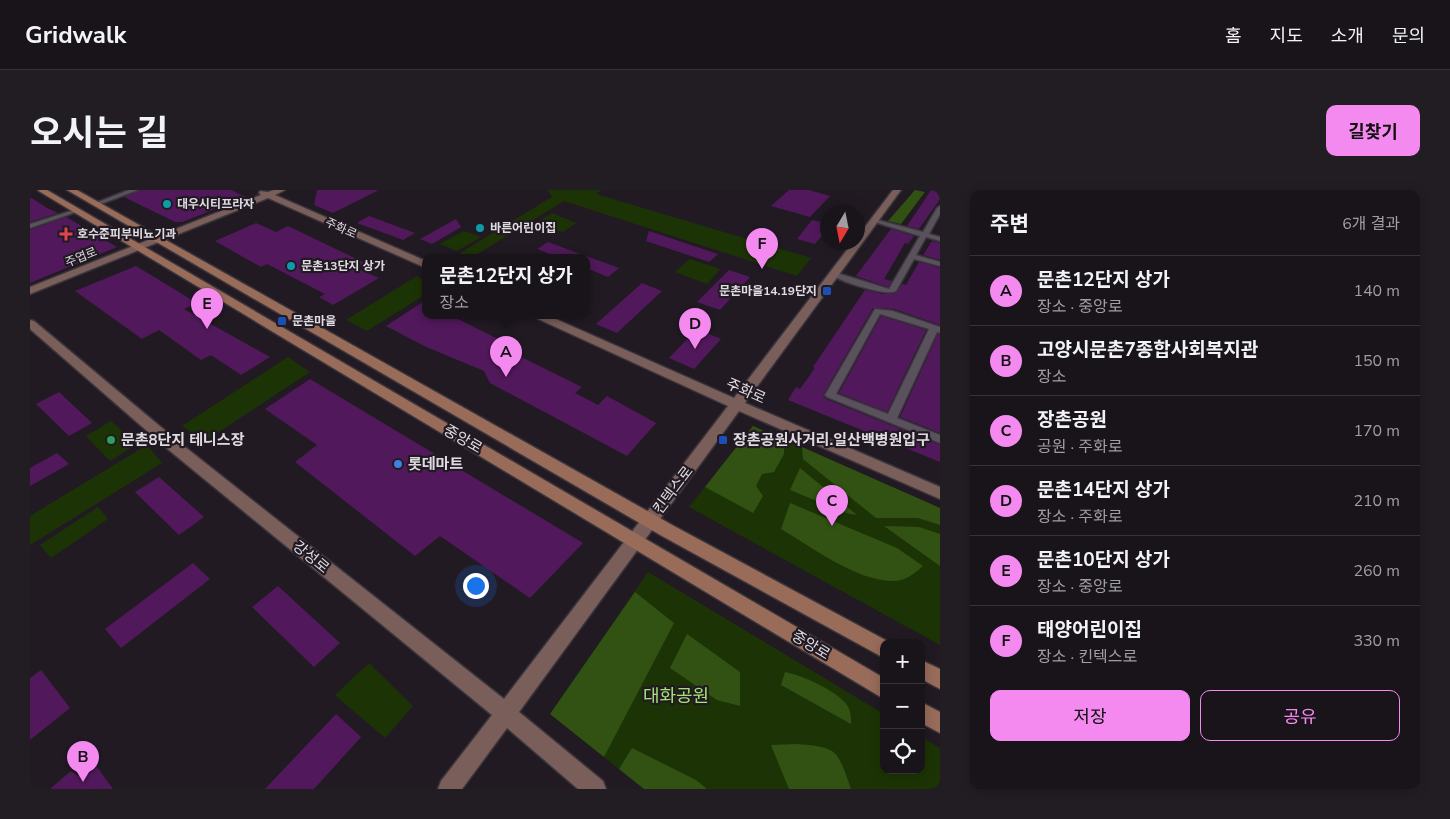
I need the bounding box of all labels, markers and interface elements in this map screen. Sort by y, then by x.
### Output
text: Gridwalk [25,19,126,51]
text: 홈 [1225,24,1242,48]
text: 지도 [1270,24,1303,48]
text: 소개 [1331,24,1364,48]
text: 문의 [1392,24,1425,48]
button: 길찾기 [1326,105,1420,156]
text: 오시는 길 [30,110,168,157]
place label: 대우시티프라자 [177,196,254,212]
marker: 대우시티프라자 [161,198,173,210]
north arrow [820,205,865,250]
text: 주변 [990,210,1029,238]
text: 6개 결과 [1342,213,1400,235]
street label: 주화로 [323,214,359,242]
place label: 바른어린이집 [490,220,556,236]
marker: 바른어린이집 [474,222,486,234]
place label: 호수준피부비뇨기과 [77,226,176,242]
marker: 호수준피부비뇨기과 [59,227,73,241]
pin: F [746,228,778,269]
street label: 주엽로 [63,243,99,271]
popup [422,254,590,319]
place label: 문촌13단지 상가 [301,258,385,274]
marker: 문촌13단지 상가 [285,260,297,272]
text: 문촌12단지 상가 [440,263,572,289]
text: 문촌12단지 상가 [1037,267,1170,293]
text: A [1000,280,1012,302]
text: 140 m [1353,280,1400,302]
place label: 문촌마을14.19단지 [719,283,817,299]
marker: 문촌마을14.19단지 [821,285,833,297]
pin: E [191,288,223,329]
text: 장소 [440,292,469,314]
text: 장소 · 중앙로 [1037,296,1122,318]
pin: D [679,308,711,349]
place label: 문촌마을 [292,313,336,329]
marker: 문촌마을 [276,315,288,327]
pin: A [490,336,522,377]
text: 고양시문촌7종합사회복지관 [1037,337,1258,363]
text: B [1000,350,1012,372]
text: 150 m [1353,350,1400,372]
text: 장소 [1037,366,1066,388]
street label: 주화로 [723,373,769,409]
text: 장촌공원 [1037,407,1107,433]
street label: 중앙로 [440,420,486,458]
text: C [1001,420,1011,442]
text: 170 m [1353,420,1400,442]
place label: 문촌8단지 테니스장 [121,430,245,450]
place label: 장촌공원사거리.일산백병원입구 [733,430,930,450]
marker: 문촌8단지 테니스장 [105,434,117,446]
marker: 장촌공원사거리.일산백병원입구 [717,434,729,446]
text: 공원 · 주화로 [1037,436,1122,458]
place label: 롯데마트 [408,454,463,474]
marker: 롯데마트 [392,458,404,470]
street label: 킨텍스로 [648,462,698,518]
text: 문촌14단지 상가 [1037,477,1170,503]
pin: C [816,485,848,526]
text: D [1000,490,1012,512]
text: 210 m [1353,490,1400,512]
text: 장소 · 주화로 [1037,506,1122,528]
street label: 강성로 [289,536,333,578]
text: 문촌10단지 상가 [1037,547,1170,573]
text: E [1001,560,1011,582]
text: 260 m [1353,560,1400,582]
your location [463,573,489,599]
text: 장소 · 중앙로 [1037,576,1122,598]
text: 태양어린이집 [1037,617,1142,643]
street label: 중앙로 [788,626,834,664]
text: F [1002,630,1011,652]
text: 330 m [1353,630,1400,652]
map controls [880,639,925,774]
button: + [880,639,925,684]
text: 장소 · 킨텍스로 [1037,646,1137,668]
park label: 대화공원 [643,684,709,708]
button: − [880,684,925,729]
button: 저장 [990,690,1190,741]
button: 공유 [1200,690,1400,741]
button: locate [880,729,925,774]
pin: B [67,741,99,782]

